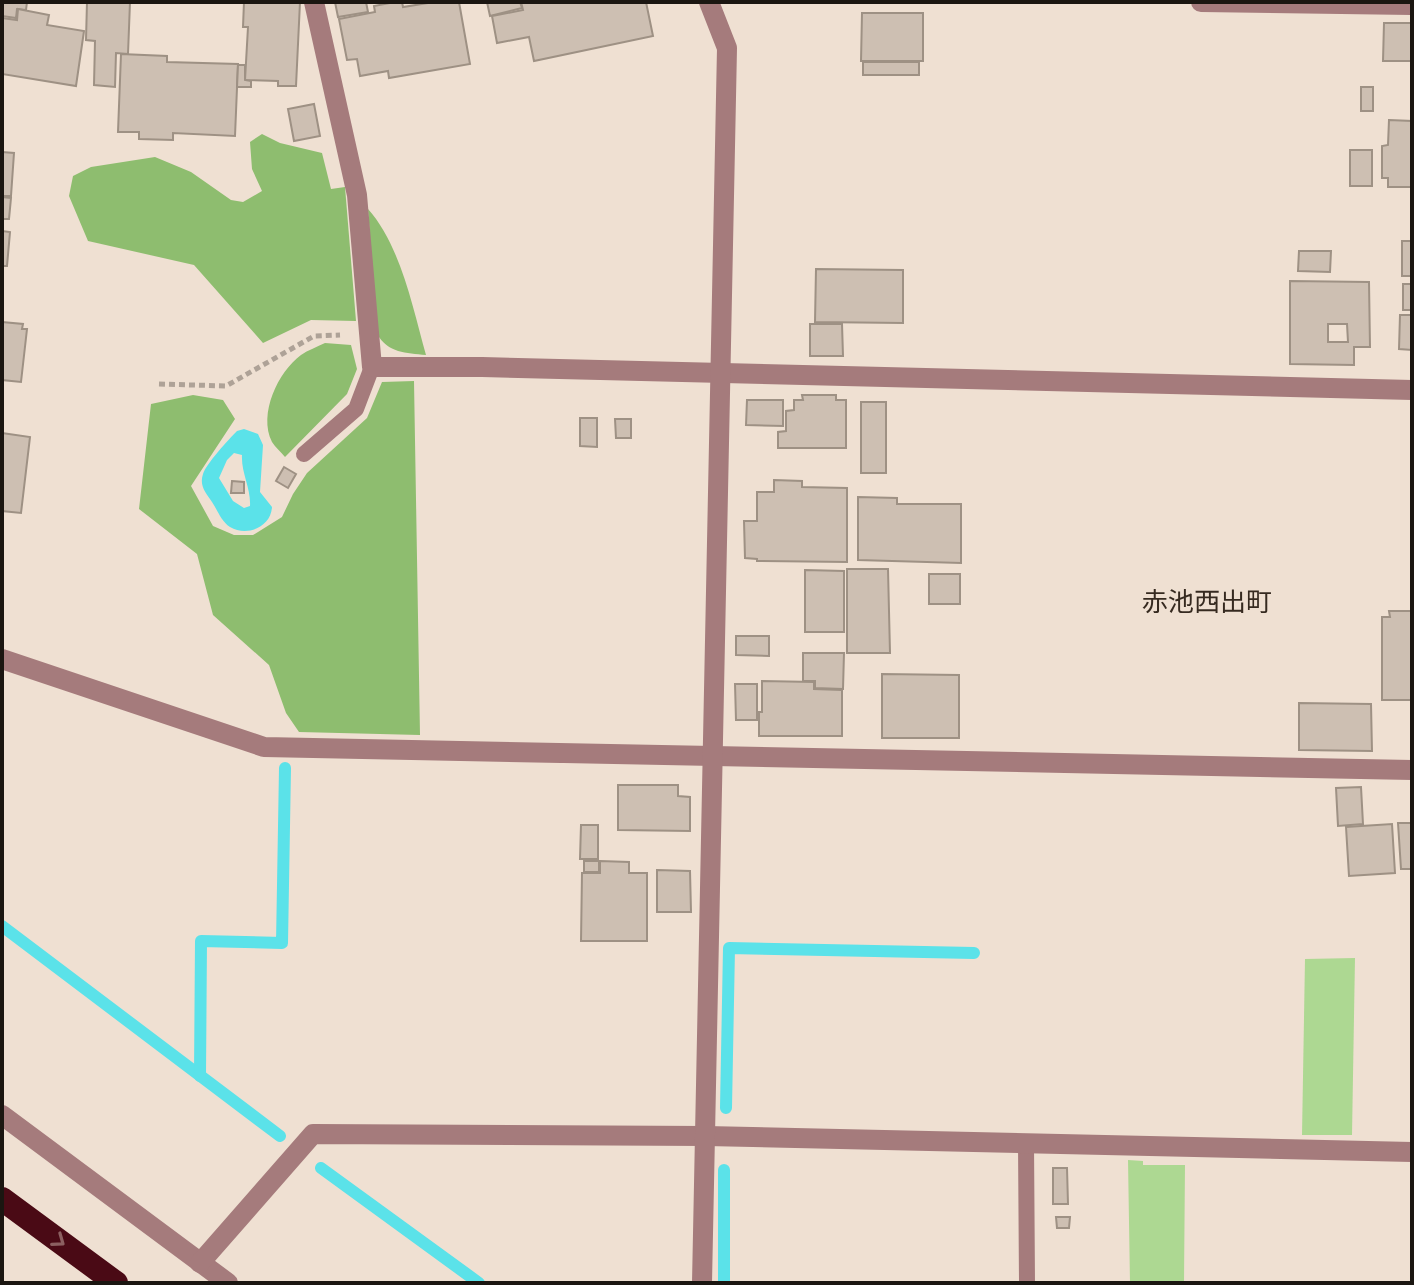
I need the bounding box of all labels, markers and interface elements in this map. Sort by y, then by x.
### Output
district label: 赤池西出町 [1142,587,1272,619]
one-way arrow [50,1231,65,1246]

